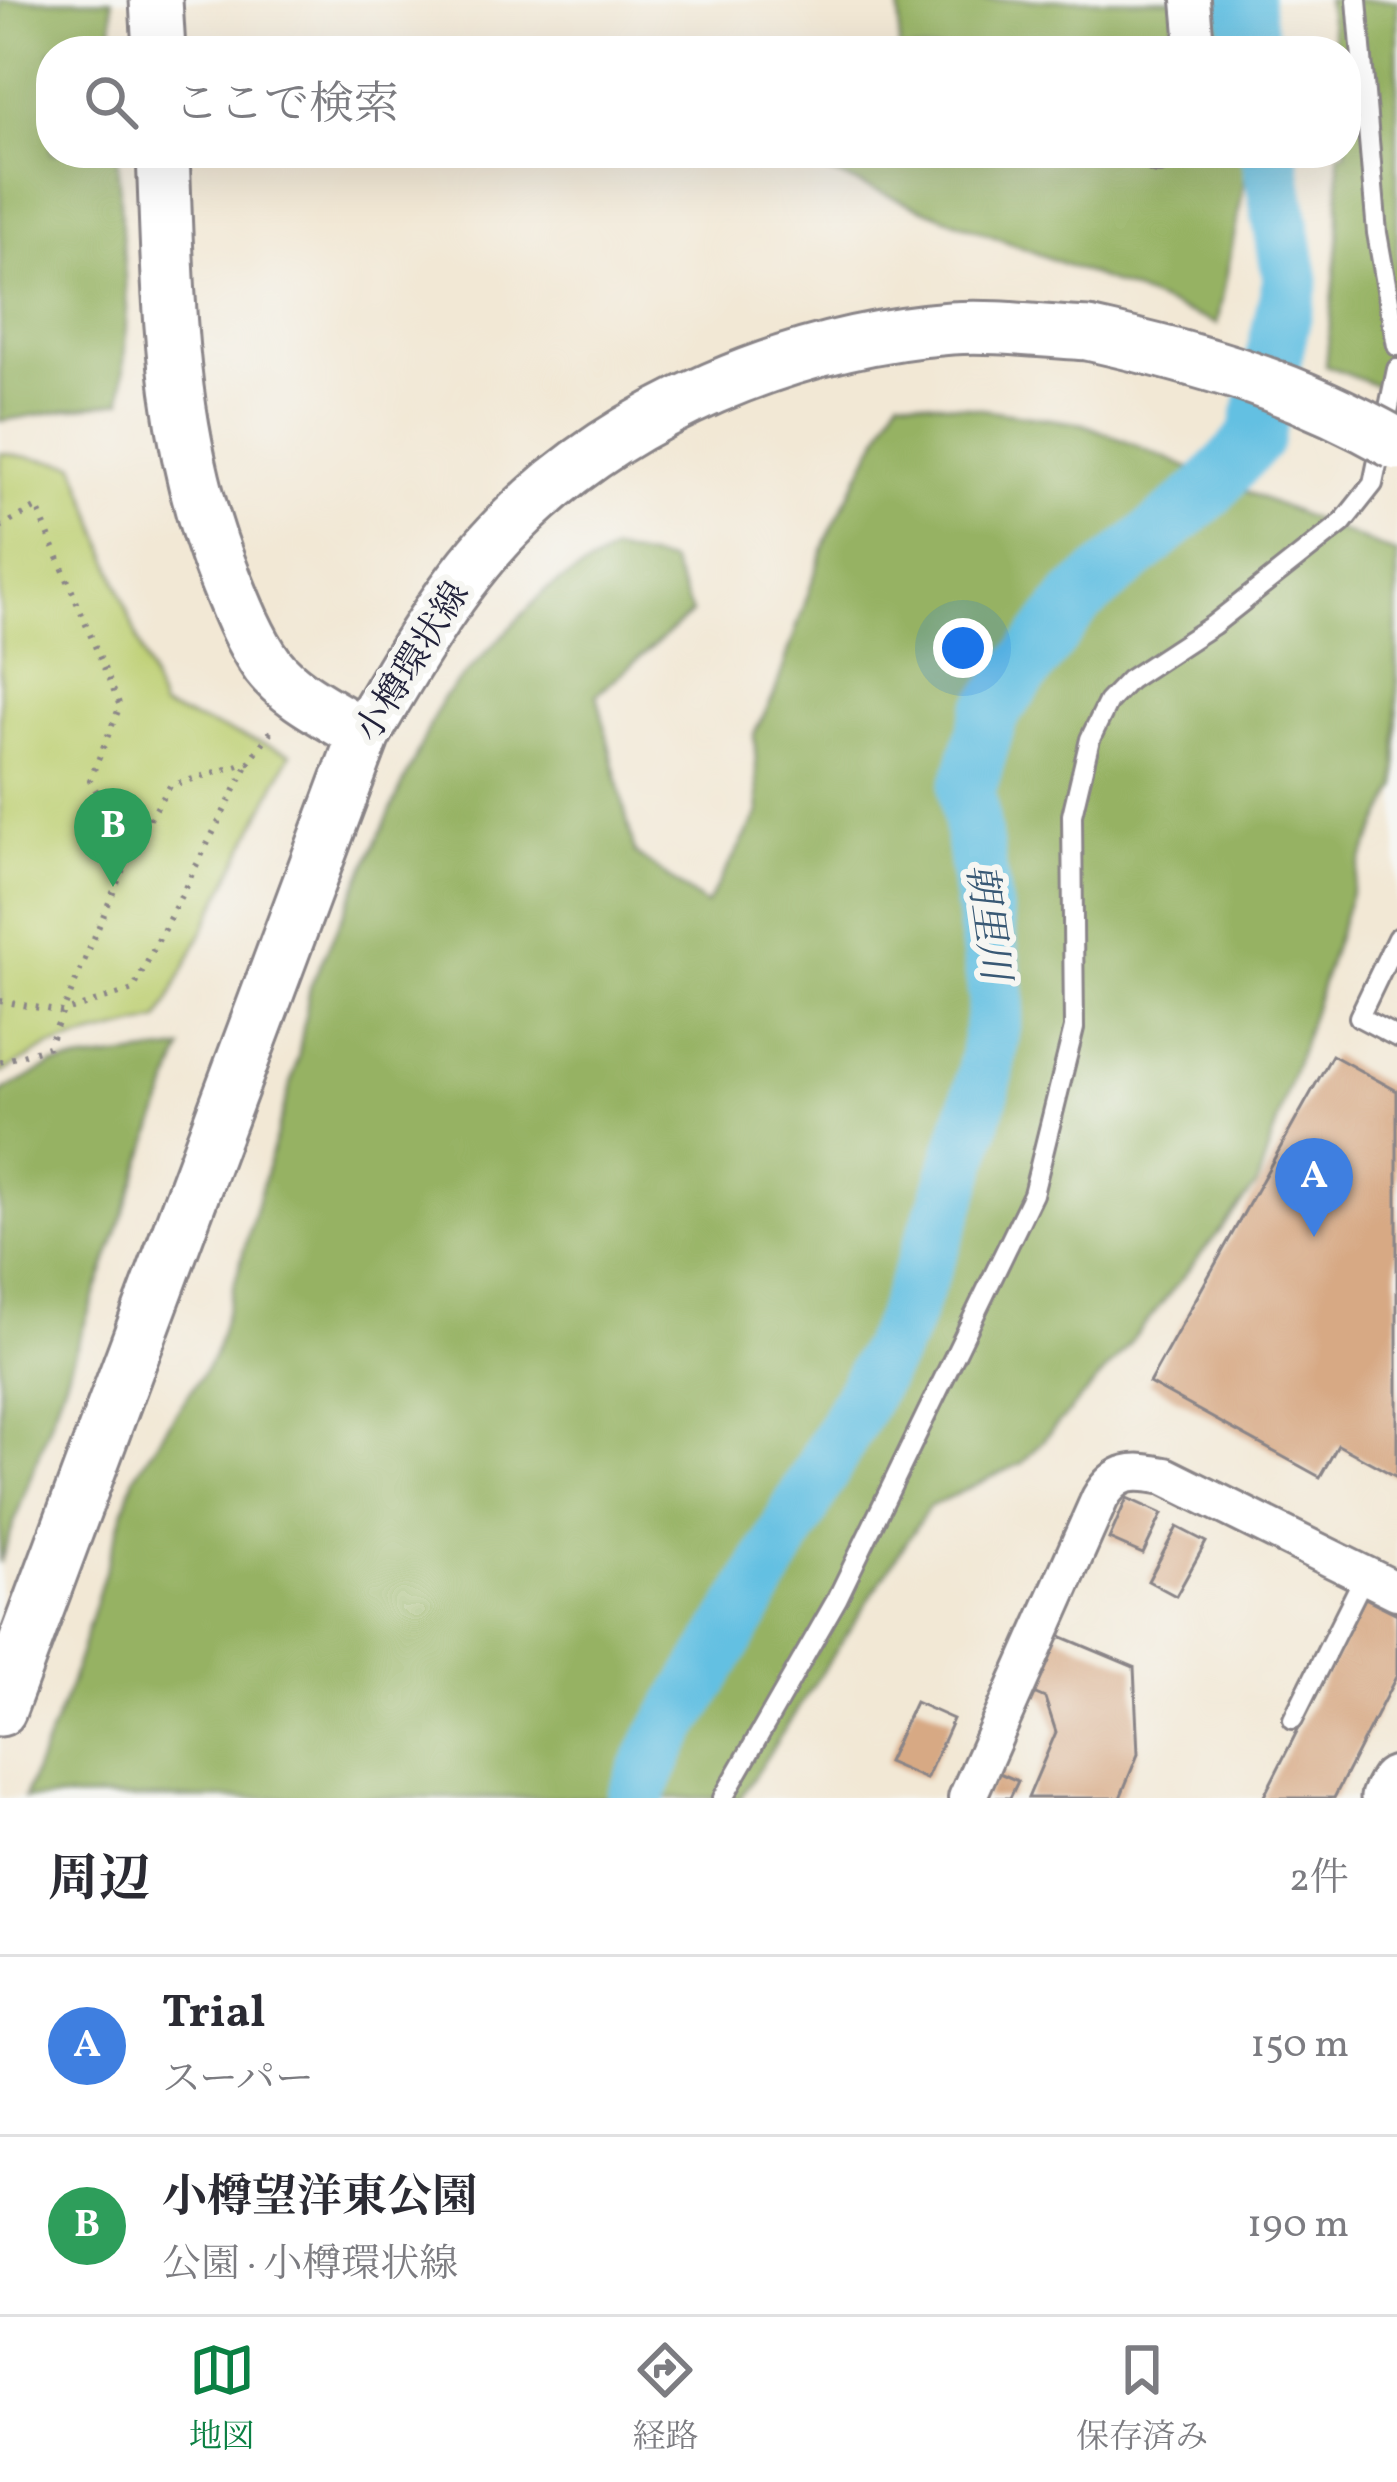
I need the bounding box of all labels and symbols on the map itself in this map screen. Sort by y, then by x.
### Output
street label: 小樽環状線 [345,573,483,753]
your location [933,618,993,678]
pin: B [74,788,152,887]
water label: 朝里川 [951,860,1021,988]
pin: A [1275,1138,1353,1237]

